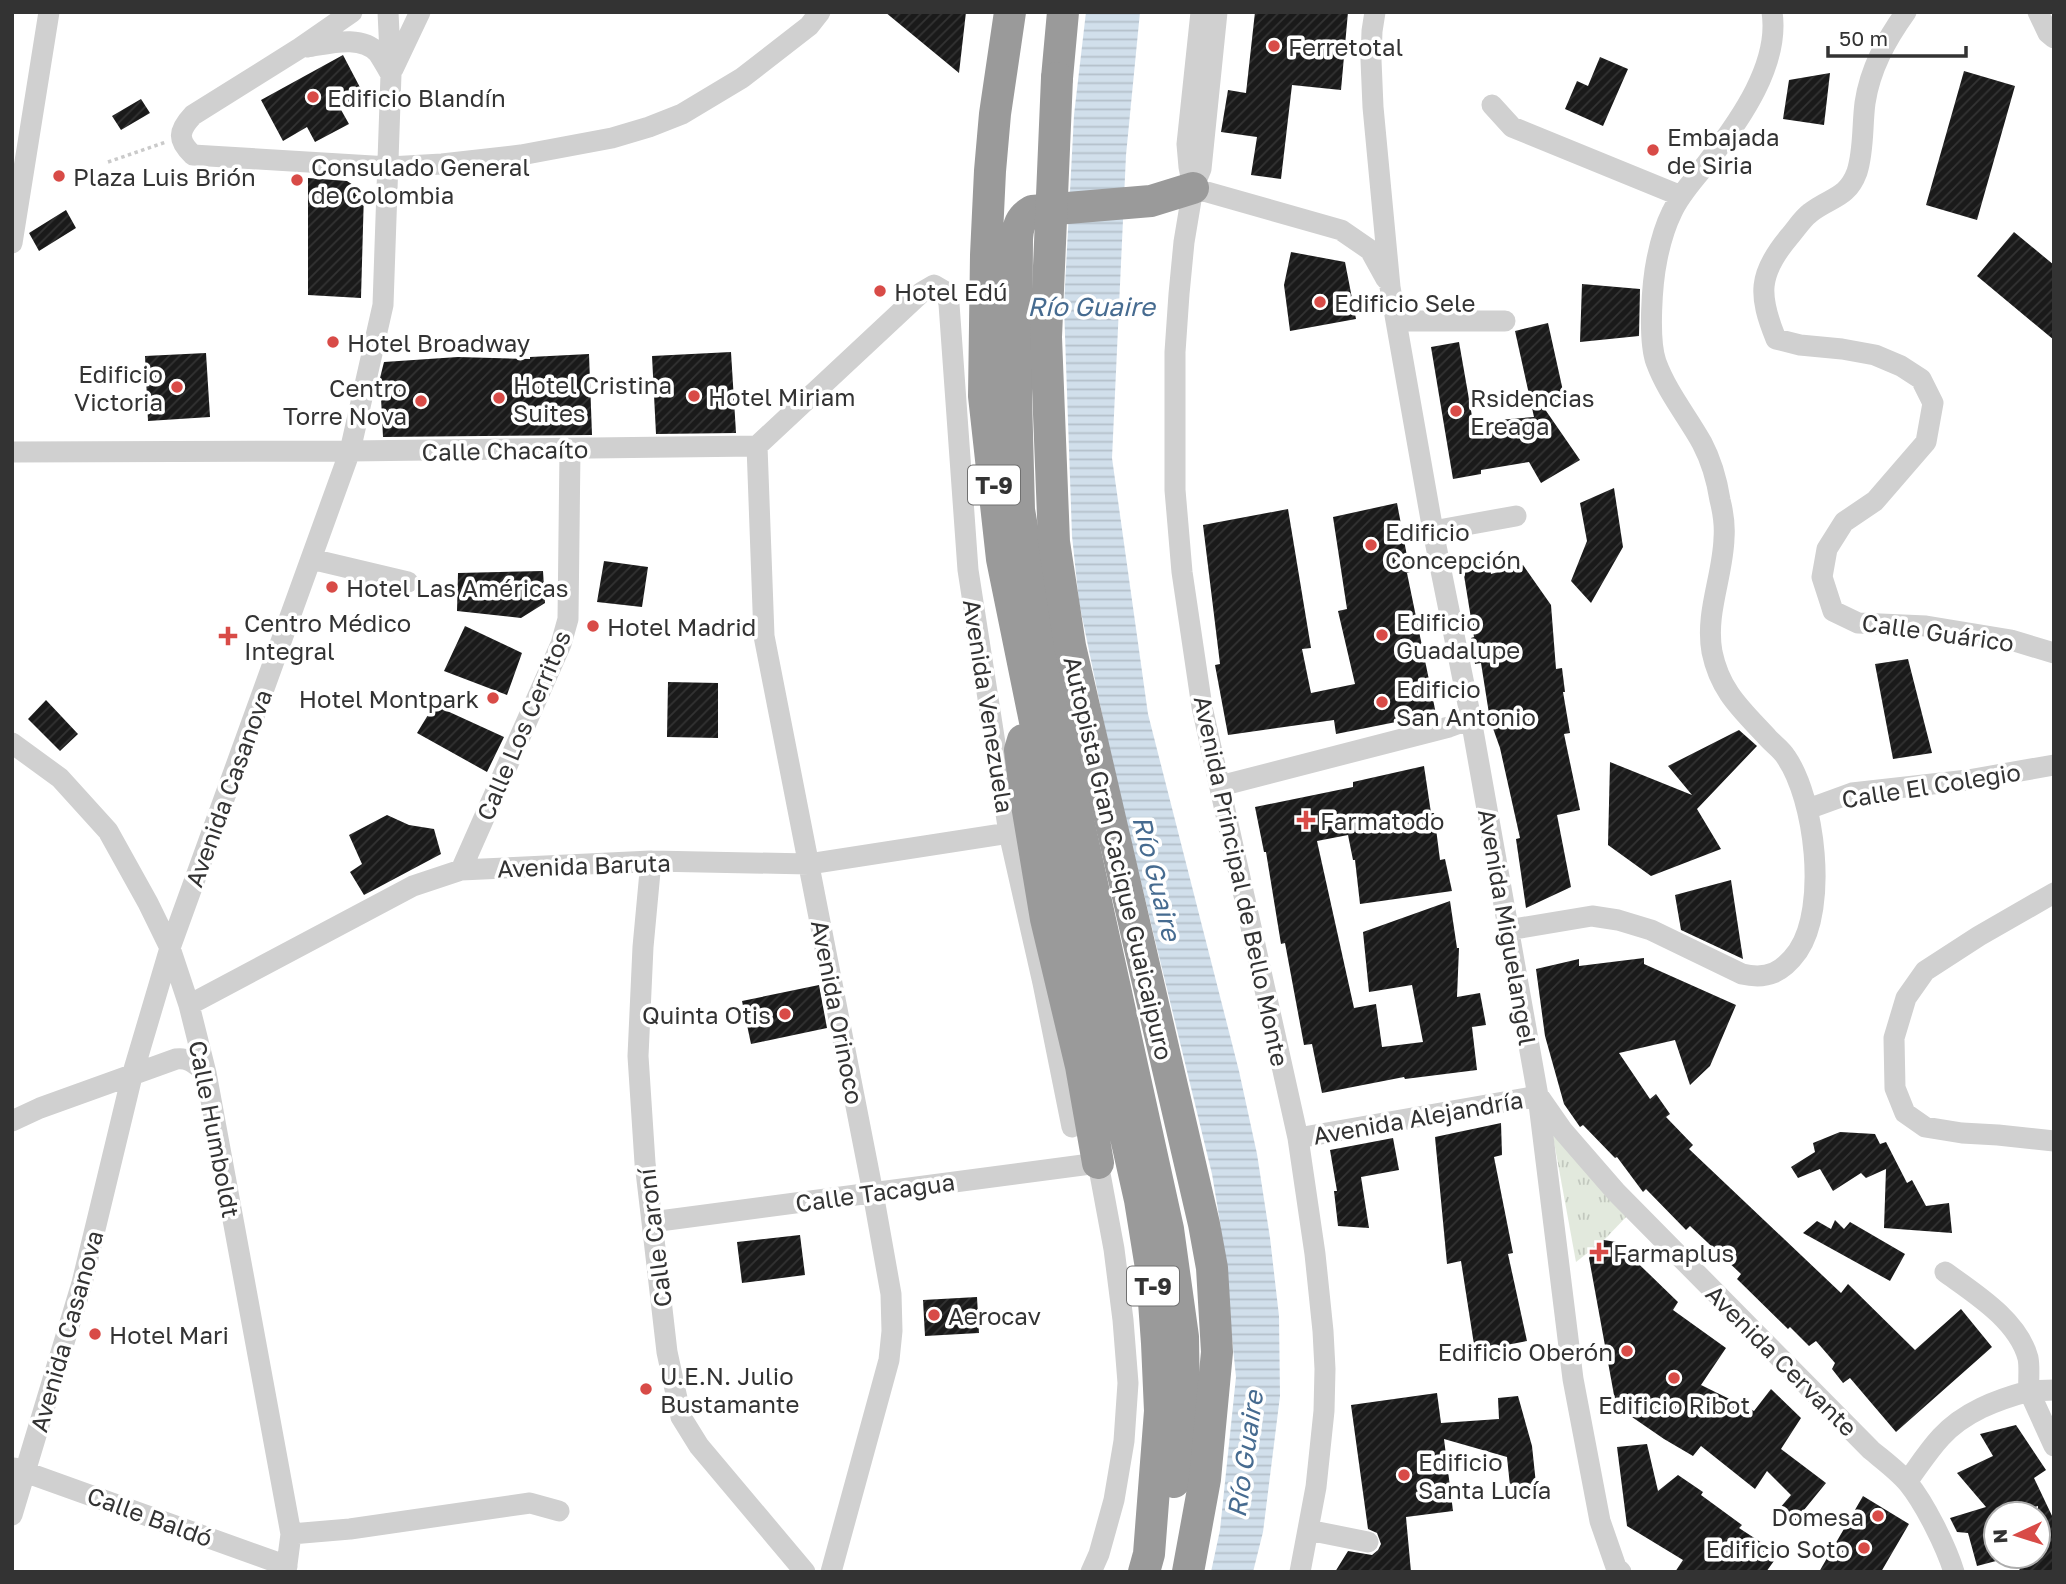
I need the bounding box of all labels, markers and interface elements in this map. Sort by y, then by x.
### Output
scale bar [1828,14,1966,58]
text: 50 m [1839,25,1888,51]
place label: Ferretotal [1288,32,1403,61]
marker: Ferretotal [1266,38,1282,54]
place label: Edificio Blandín [327,83,506,112]
marker: Edificio Blandín [305,89,321,105]
place label: Embajada de Siria [1667,122,1780,179]
marker: Embajada de Siria [1645,142,1661,158]
place label: Consulado General de Colombia [311,152,530,209]
place label: Plaza Luis Brión [73,162,256,191]
marker: Plaza Luis Brión [51,168,67,184]
marker: Consulado General de Colombia [289,172,305,188]
place label: Hotel Edú [894,277,1008,306]
marker: Hotel Edú [872,283,888,299]
place label: Edificio Sele [1334,288,1475,317]
water label: Río Guaire [1027,291,1157,322]
marker: Edificio Sele [1312,294,1328,310]
place label: Hotel Broadway [347,328,530,357]
marker: Hotel Broadway [325,334,341,350]
place label: Edificio Victoria [74,359,163,416]
place label: Hotel Cristina Suites [513,370,672,427]
place label: Centro Torre Nova [283,373,407,430]
marker: Edificio Victoria [169,379,185,395]
place label: Hotel Miriam [708,382,856,411]
place label: Rsidencias Ereaga [1470,383,1595,440]
marker: Hotel Miriam [686,388,702,404]
marker: Hotel Cristina Suites [491,390,507,406]
marker: Centro Torre Nova [413,393,429,409]
marker: Rsidencias Ereaga [1448,403,1464,419]
street label: Calle Chacaíto [421,434,589,466]
road number: T-9 [968,466,1020,505]
place label: Edificio Concepción [1385,517,1521,574]
marker: Edificio Concepción [1363,537,1379,553]
place label: Hotel Las Américas [346,573,568,602]
marker: Hotel Las Américas [324,579,340,595]
street label: Avenida Venezuela [958,597,1020,815]
place label: Edificio Guadalupe [1396,607,1520,664]
street label: Calle Guárico [1860,607,2016,657]
place label: Centro Médico Integral [244,608,411,665]
place label: Hotel Madrid [607,612,756,641]
marker: Hotel Madrid [585,618,601,634]
marker: Centro Médico Integral [218,626,238,646]
street label: Calle Los Cerritos [470,626,576,824]
marker: Edificio Guadalupe [1374,627,1390,643]
street label: Autopista Gran Cacique Guaicaipuro [1058,653,1180,1063]
place label: Edificio San Antonio [1396,674,1536,731]
place label: Hotel Montpark [299,684,479,713]
street label: Avenida Casanova [179,685,277,891]
marker: Hotel Montpark [485,690,501,706]
street label: Avenida Principal de Bello Monte [1189,693,1295,1069]
marker: Edificio San Antonio [1374,694,1390,710]
street label: Calle El Colegio [1839,757,2023,813]
place label: Farmatodo [1320,806,1444,835]
street label: Avenida Miguelangel [1473,806,1543,1048]
water label: Río Guaire [1127,812,1188,945]
marker: Farmatodo [1298,812,1314,828]
street label: Avenida Baruta [497,847,671,883]
street label: Avenida Orinoco [806,917,870,1107]
place label: Quinta Otis [642,1000,771,1029]
marker: Quinta Otis [777,1006,793,1022]
street label: Calle Humboldt [184,1038,246,1220]
street label: Avenida Alejandría [1311,1084,1525,1150]
street label: Calle Caroní [631,1165,677,1309]
street label: Calle Tacagua [793,1166,957,1218]
street label: Avenida Casanova [23,1227,109,1435]
place label: Farmaplus [1613,1238,1734,1267]
marker: Farmaplus [1591,1244,1607,1260]
road number: T-9 [1127,1266,1179,1306]
street label: Avenida Cervante [1700,1278,1864,1442]
place label: Aerocav [948,1301,1041,1330]
marker: Aerocav [926,1307,942,1323]
place label: Hotel Mari [109,1320,229,1349]
marker: Hotel Mari [87,1326,103,1342]
place label: Edificio Oberón [1438,1337,1613,1366]
marker: Edificio Oberón [1619,1343,1635,1359]
place label: U.E.N. Julio Bustamante [660,1361,799,1418]
marker: Edificio Ribot [1666,1370,1682,1386]
marker: U.E.N. Julio Bustamante [638,1381,654,1397]
water label: Río Guaire [1221,1387,1269,1519]
place label: Edificio Ribot [1598,1390,1750,1419]
place label: Edificio Santa Lucía [1418,1447,1551,1504]
marker: Edificio Santa Lucía [1396,1467,1412,1483]
street label: Calle Baldó [83,1480,217,1552]
north arrow [1982,1500,2052,1570]
place label: Domesa [1771,1502,1864,1531]
marker: Domesa [1870,1508,1886,1524]
text: N [1988,1528,2012,1544]
place label: Edificio Soto [1706,1534,1850,1563]
marker: Edificio Soto [1856,1540,1872,1556]

